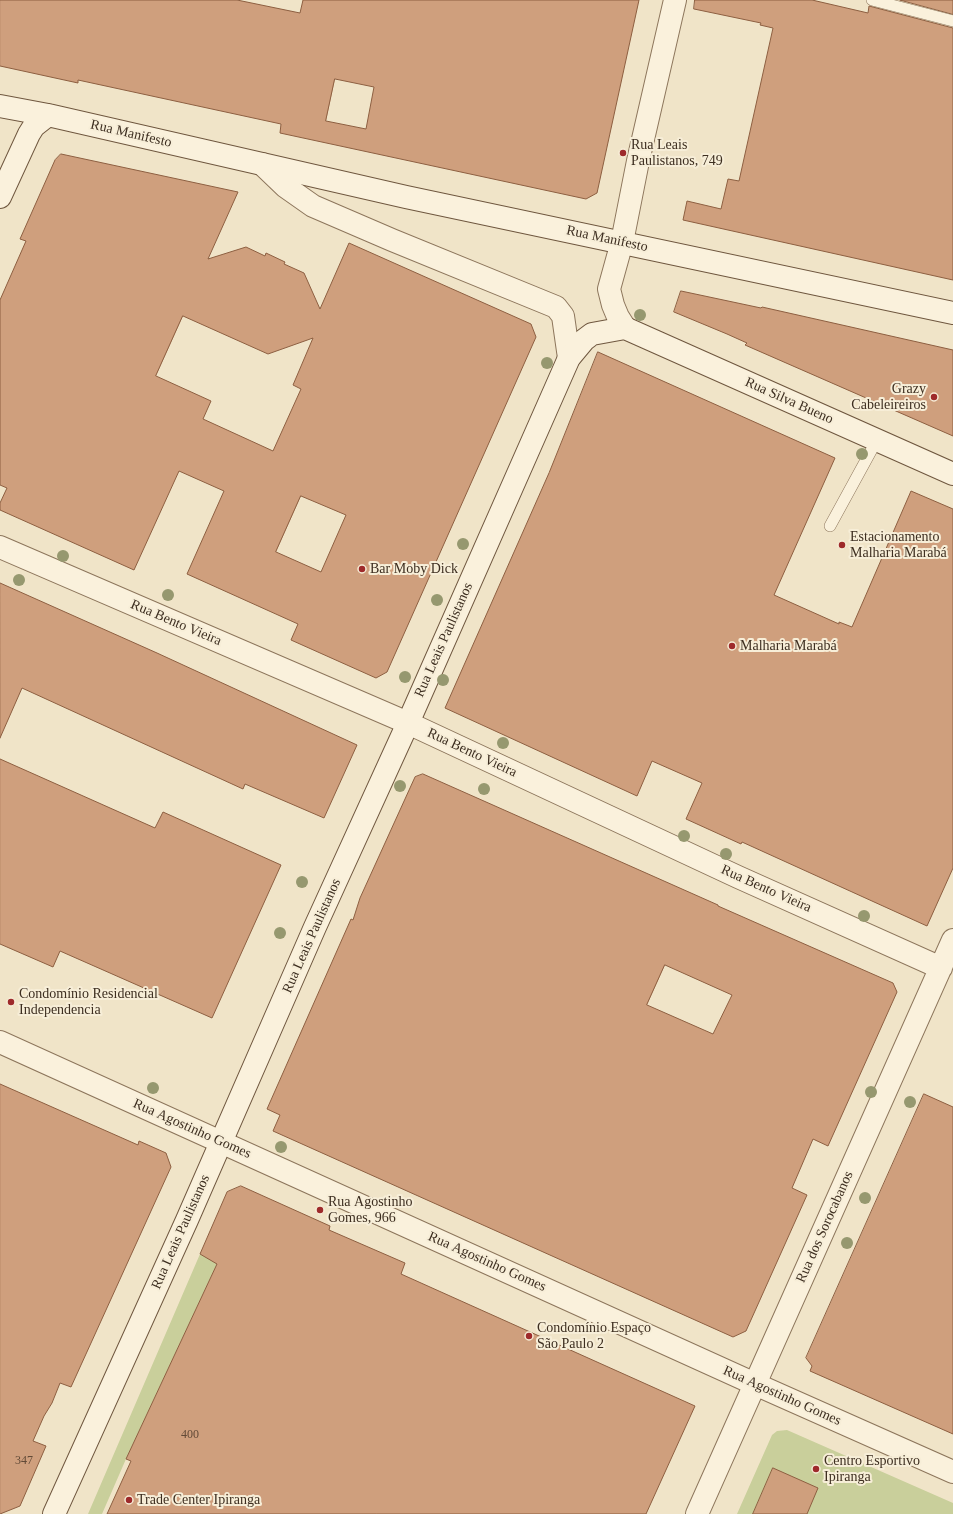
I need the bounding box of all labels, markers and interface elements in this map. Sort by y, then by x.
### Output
street label: Rua Manifesto [89,117,173,151]
place label: Rua Leais Paulistanos, 749 [631,137,723,170]
marker: Rua Leais Paulistanos, 749 [618,148,628,158]
street label: Rua Manifesto [565,222,649,256]
street label: Rua Silva Bueno [742,374,836,428]
place label: Grazy Cabeleireiros [851,381,926,414]
marker: Grazy Cabeleireiros [929,392,939,402]
place label: Estacionamento Malharia Marabá [850,529,947,562]
marker: Estacionamento Malharia Marabá [837,540,847,550]
place label: Bar Moby Dick [370,561,458,577]
marker: Bar Moby Dick [357,564,367,574]
street label: Rua Leais Paulistanos [411,580,477,700]
street label: Rua Bento Vieira [128,596,224,650]
place label: Malharia Marabá [740,638,837,654]
marker: Malharia Marabá [727,641,737,651]
street label: Rua Bento Vieira [424,725,520,781]
street label: Rua Bento Vieira [718,862,814,916]
street label: Rua Leais Paulistanos [279,876,345,996]
place label: Condomínio Residencial Independencia [19,986,158,1018]
marker: Condomínio Residencial Independencia [6,997,16,1007]
street label: Rua Agostinho Gomes [130,1095,254,1163]
street label: Rua dos Sorocabanos [793,1169,857,1285]
street label: Rua Leais Paulistanos [148,1172,214,1292]
place label: Rua Agostinho Gomes, 966 [328,1194,412,1226]
marker: Rua Agostinho Gomes, 966 [315,1205,325,1215]
street label: Rua Agostinho Gomes [425,1228,549,1296]
place label: Condomínio Espaço São Paulo 2 [537,1320,651,1352]
marker: Condomínio Espaço São Paulo 2 [524,1331,534,1341]
street label: Rua Agostinho Gomes [720,1362,844,1430]
house number: 400 [181,1428,199,1442]
place label: Centro Esportivo Ipiranga [824,1453,920,1486]
house number: 347 [15,1454,33,1468]
marker: Centro Esportivo Ipiranga [811,1464,821,1474]
place label: Trade Center Ipiranga [137,1492,260,1508]
marker: Trade Center Ipiranga [124,1495,134,1505]

